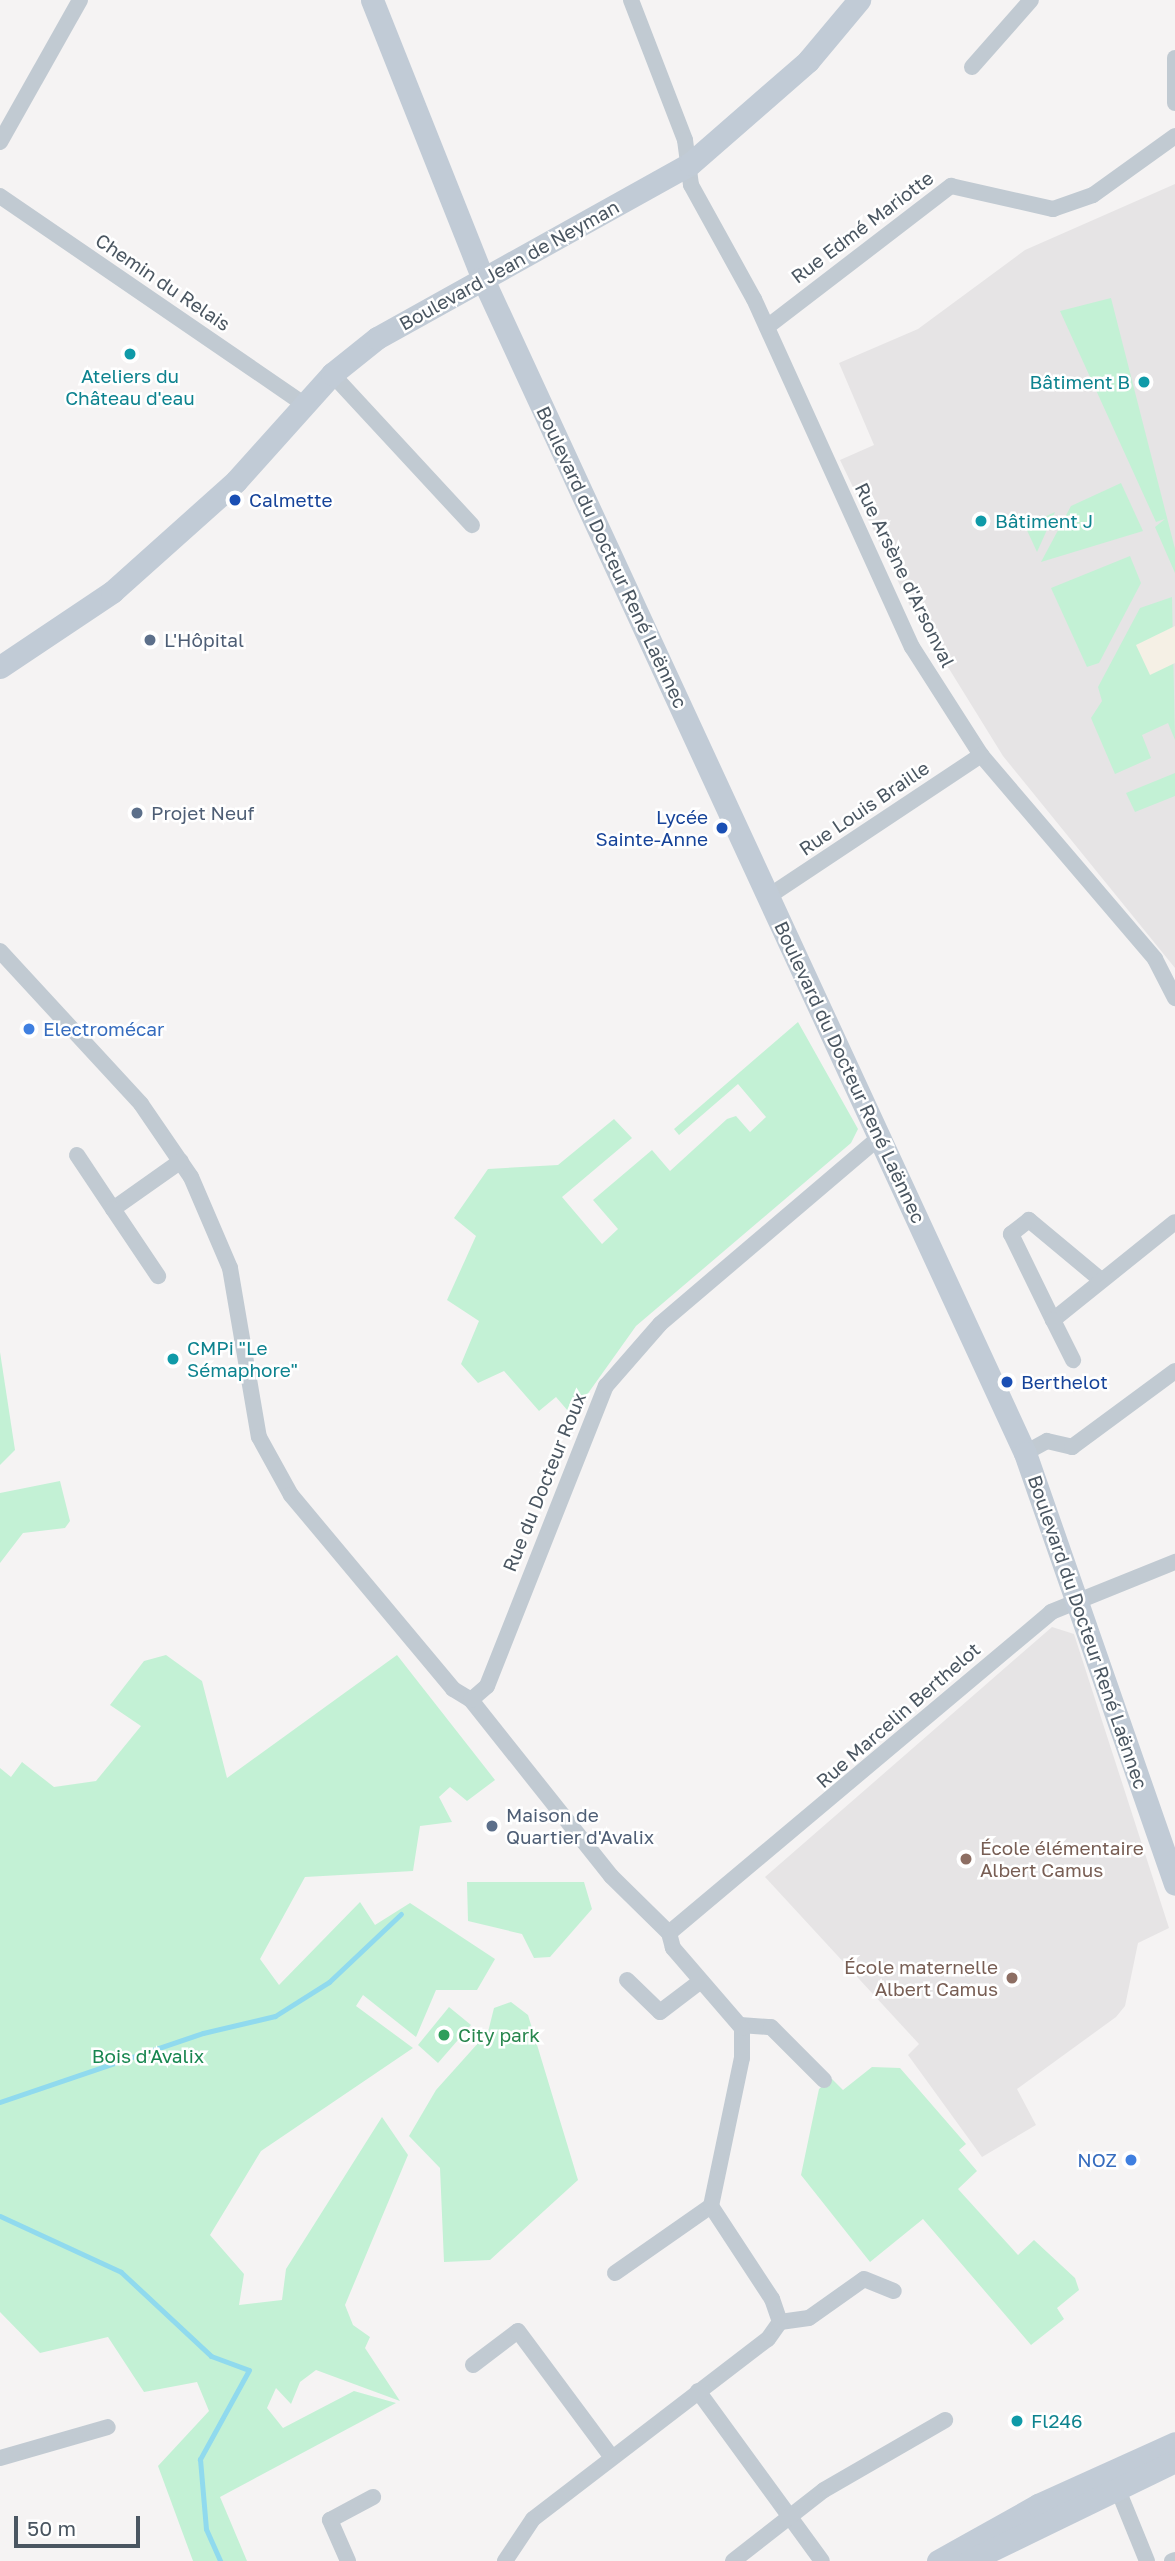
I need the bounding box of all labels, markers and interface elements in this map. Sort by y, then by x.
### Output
street label: Rue Edmé Mariotte [786,166,938,288]
street label: Boulevard Jean de Neyman [395,195,623,335]
street label: Chemin du Relais [91,228,235,336]
marker: Ateliers du Château d'eau [122,346,138,362]
place label: Ateliers du Château d'eau [65,365,195,409]
place label: Bâtiment B [1030,371,1130,393]
marker: Bâtiment B [1136,374,1152,390]
street label: Boulevard du Docteur René Laënnec [532,402,692,712]
street label: Rue Arsène d'Arsonval [850,479,960,671]
place label: Calmette [249,489,333,511]
marker: Calmette [227,492,243,508]
place label: Bâtiment J [995,510,1093,532]
marker: Bâtiment J [973,513,989,529]
place label: L'Hôpital [164,629,244,651]
marker: L'Hôpital [142,632,158,648]
street label: Rue Louis Braille [795,756,933,860]
place label: Projet Neuf [151,802,254,824]
marker: Projet Neuf [129,805,145,821]
place label: Lycée Sainte-Anne [596,806,708,850]
marker: Lycée Sainte-Anne [714,820,730,836]
street label: Boulevard du Docteur René Laënnec [770,917,930,1227]
place label: Electromécar [43,1018,164,1040]
marker: Electromécar [21,1021,37,1037]
place label: CMPi "Le Sémaphore" [187,1337,298,1381]
marker: CMPi "Le Sémaphore" [165,1351,181,1367]
place label: Berthelot [1021,1371,1108,1393]
marker: Berthelot [999,1374,1015,1390]
street label: Rue du Docteur Roux [498,1389,590,1575]
street label: Boulevard du Docteur René Laënnec [1023,1472,1153,1792]
street label: Rue Marcelin Berthelot [811,1638,985,1792]
place label: Maison de Quartier d'Avalix [506,1804,654,1848]
marker: Maison de Quartier d'Avalix [484,1818,500,1834]
place label: École élémentaire Albert Camus [980,1837,1144,1881]
marker: École élémentaire Albert Camus [958,1851,974,1867]
place label: École maternelle Albert Camus [844,1956,998,2000]
marker: École maternelle Albert Camus [1004,1970,1020,1986]
place label: City park [458,2024,540,2046]
marker: City park [436,2027,452,2043]
park label: Bois d'Avalix [92,2045,204,2067]
place label: NOZ [1077,2149,1117,2171]
marker: NOZ [1123,2152,1139,2168]
place label: Fl246 [1031,2410,1082,2432]
marker: Fl246 [1009,2413,1025,2429]
scale bar [18,2502,144,2546]
text: 50 m [27,2515,76,2541]

